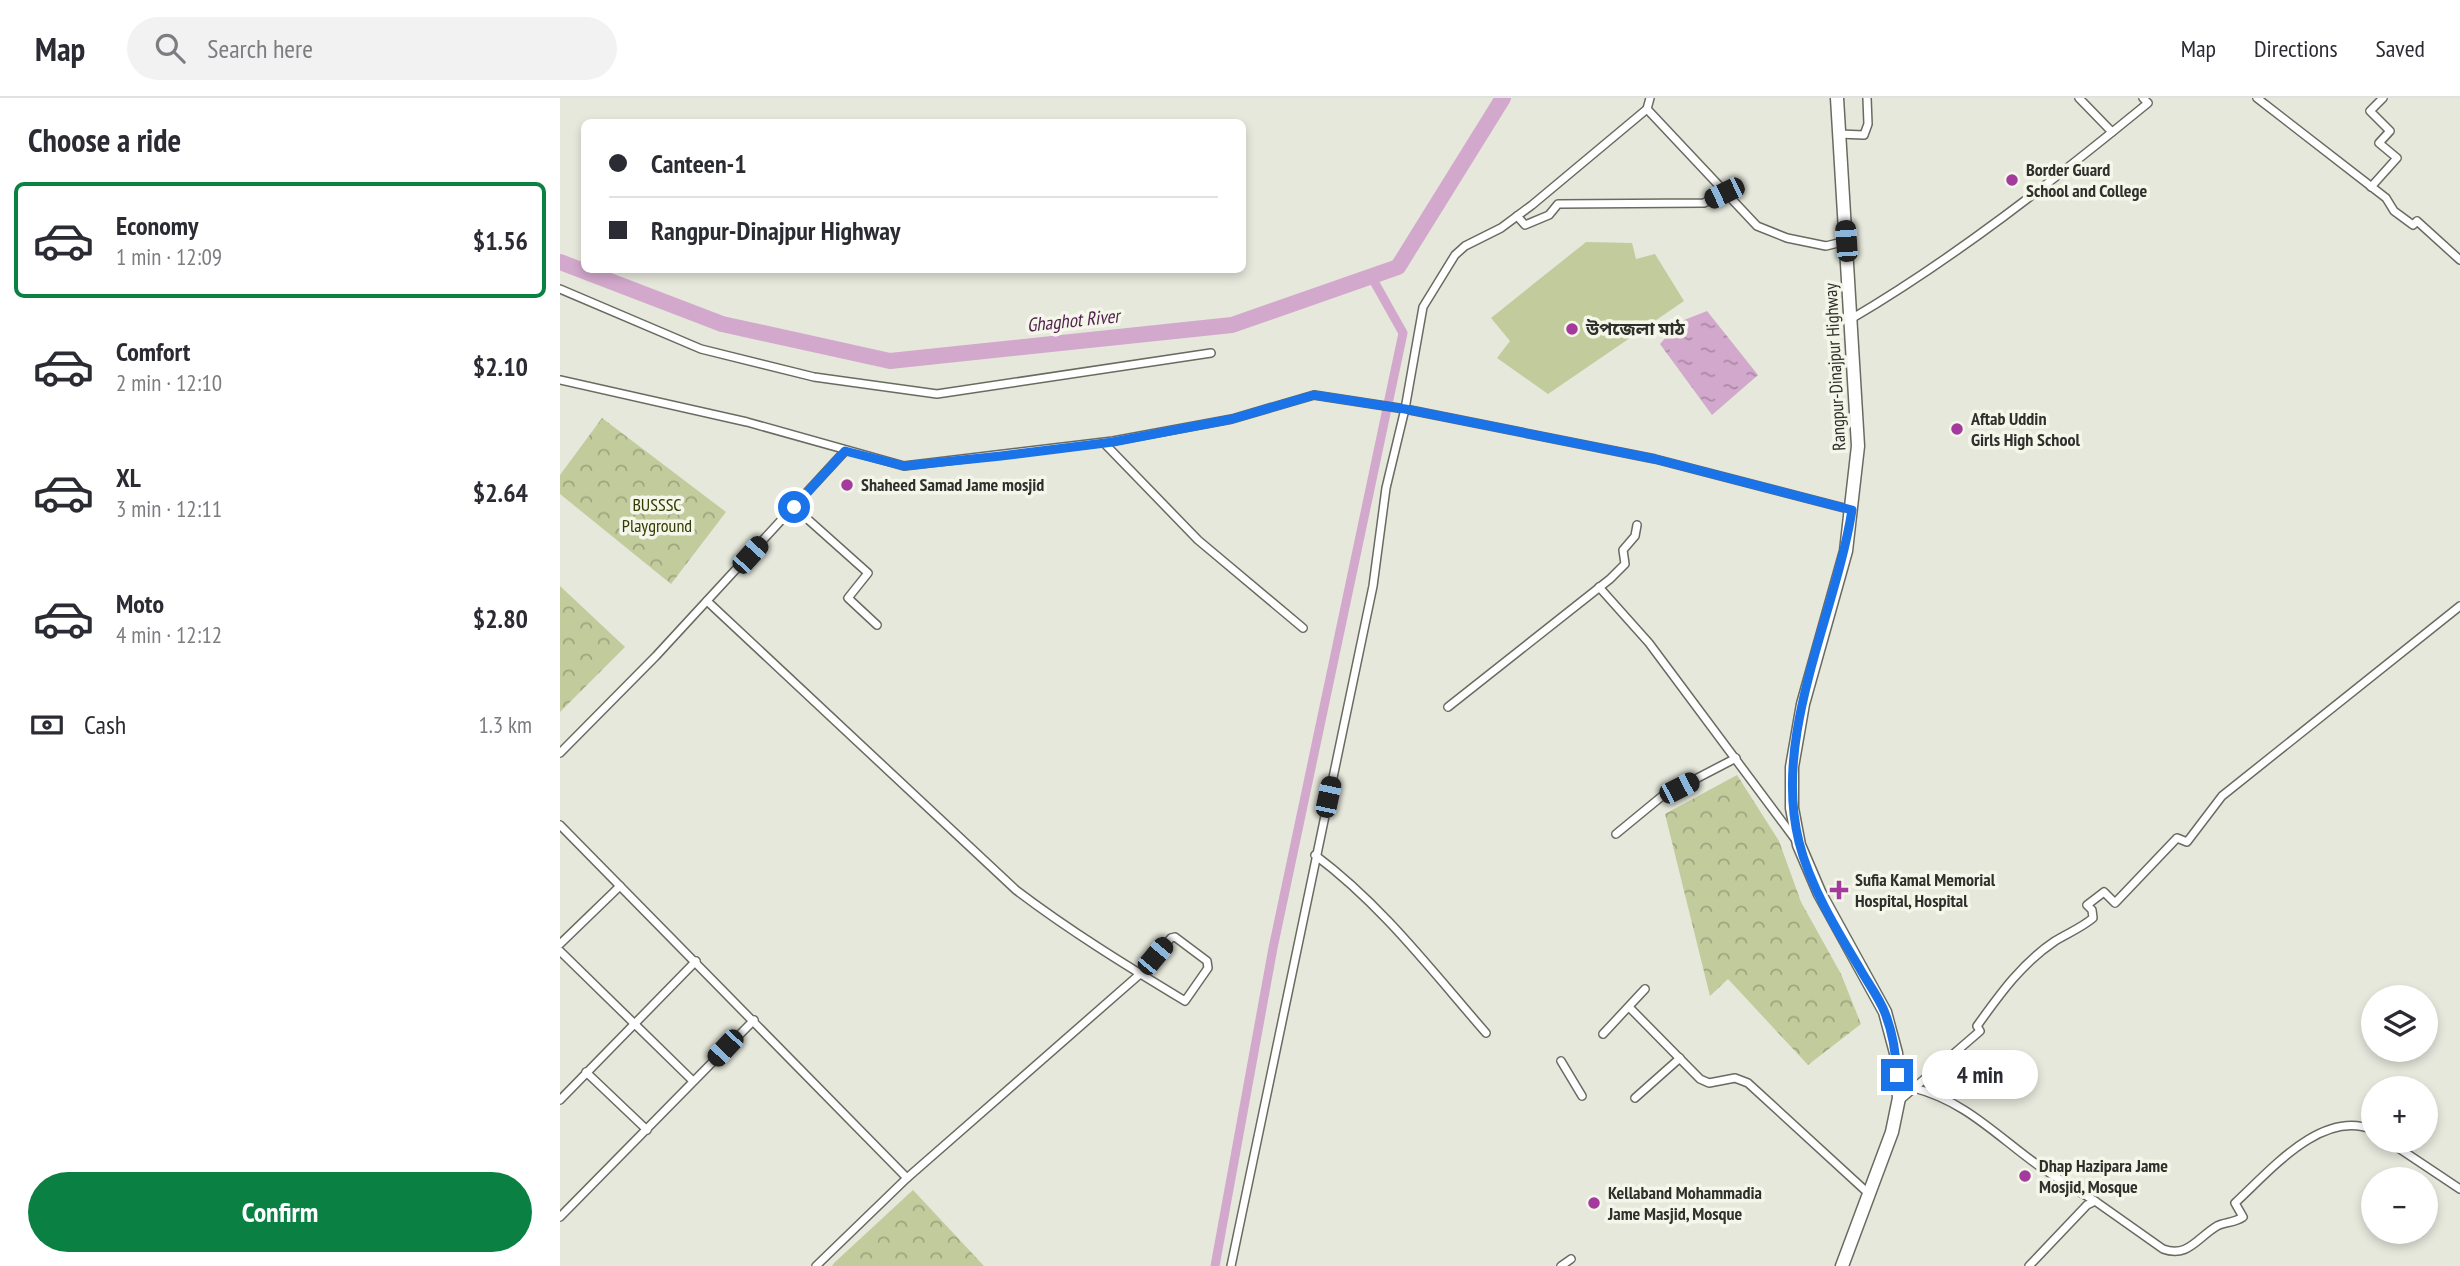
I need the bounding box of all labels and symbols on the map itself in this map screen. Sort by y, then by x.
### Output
place label: Border Guard School and College [2026,158,2148,202]
marker: Border Guard School and College [2004,172,2020,188]
car [1701,174,1748,212]
car [1835,219,1858,263]
street label: Rangpur-Dinajpur Highway [1819,282,1850,451]
water label: Ghaghot River [1025,303,1123,337]
place label: উপজেলা মাঠ [1585,317,1685,340]
marker: উপজেলা মাঠ [1564,321,1580,337]
place label: Aftab Uddin Girls High School [1970,407,2080,451]
marker: Aftab Uddin Girls High School [1949,421,1965,437]
place label: Shaheed Samad Jame mosjid [861,473,1044,496]
marker: Shaheed Samad Jame mosjid [839,477,855,493]
route start [778,491,810,523]
park label: BUSSSC Playground [622,493,692,537]
car [729,532,772,578]
car [1656,769,1703,807]
car [1314,774,1343,820]
place label: Sufia Kamal Memorial Hospital, Hospital [1855,868,1996,912]
marker: Sufia Kamal Memorial Hospital, Hospital [1829,880,1849,900]
car [1134,933,1177,979]
car [703,1025,748,1071]
callout: 4 min [1922,1051,2037,1100]
route end [1881,1059,1913,1091]
place label: Dhap Hazipara Jame Mosjid, Mosque [2039,1154,2168,1198]
marker: Dhap Hazipara Jame Mosjid, Mosque [2017,1168,2033,1184]
place label: Kellaband Mohammadia Jame Masjid, Mosque [1607,1181,1762,1225]
marker: Kellaband Mohammadia Jame Masjid, Mosque [1586,1195,1602,1211]

